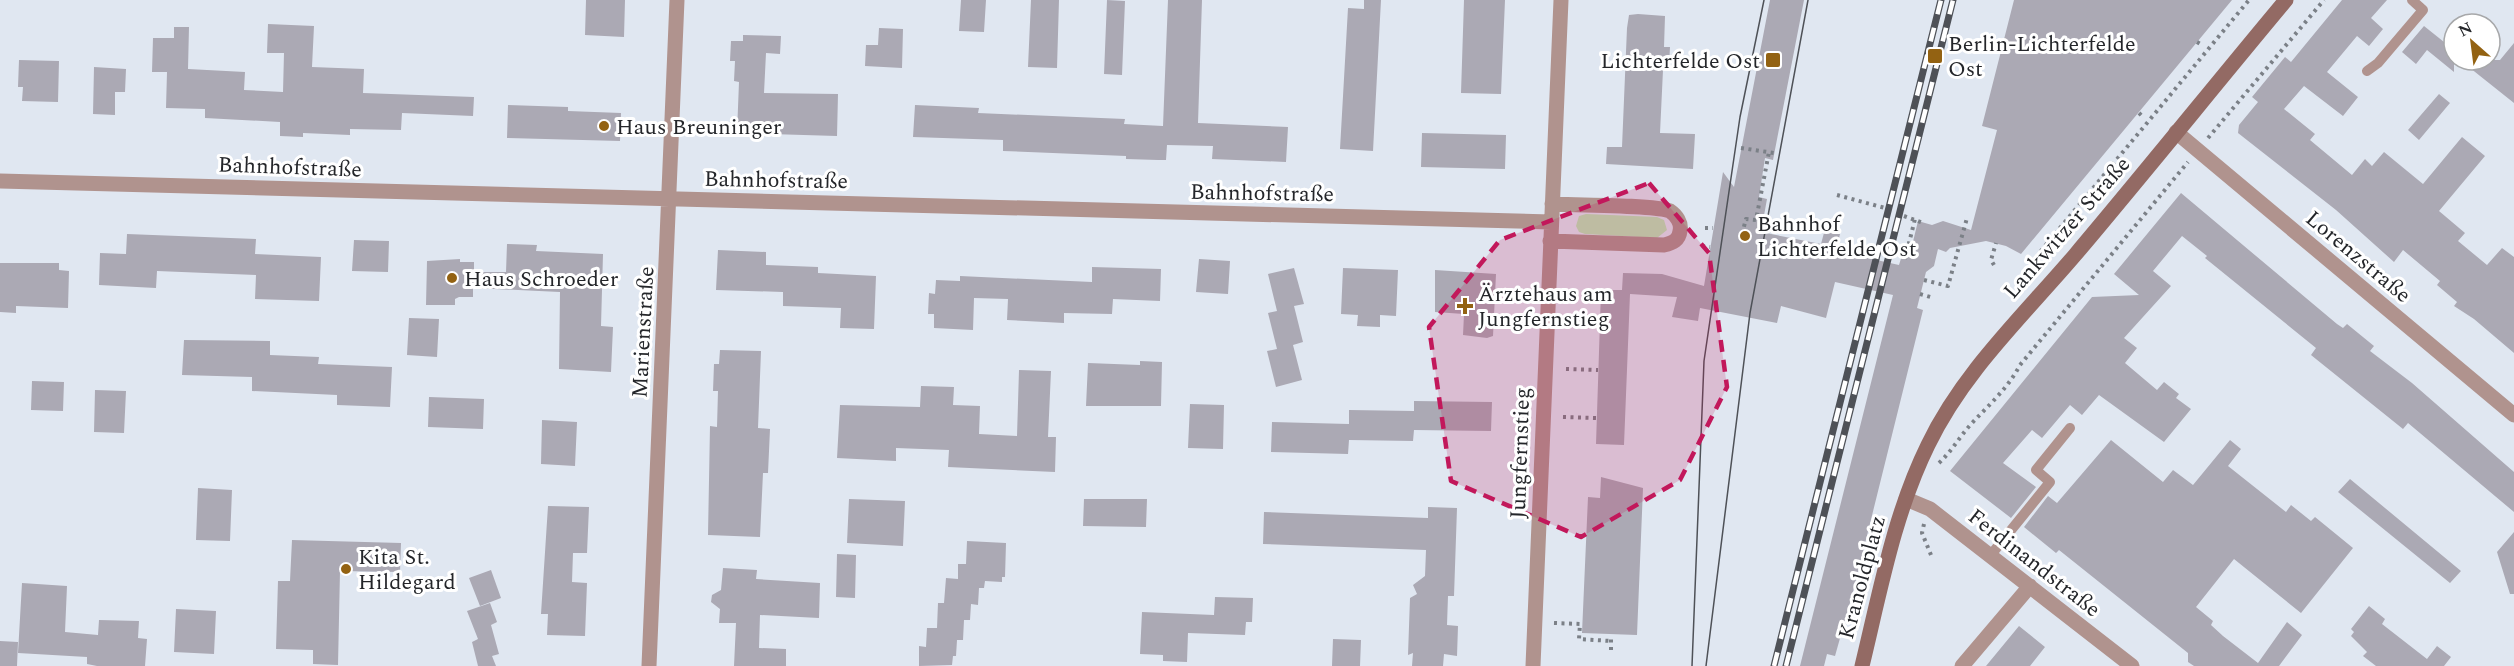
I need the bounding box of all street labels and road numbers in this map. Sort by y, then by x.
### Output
street label: Bahnhofstraße [217,148,362,186]
street label: Lankwitzer Straße [1996,149,2139,307]
street label: Bahnhofstraße [704,163,848,198]
street label: Bahnhofstraße [1190,176,1334,211]
street label: Lorenzstraße [2298,203,2418,311]
street label: Marienstraße [624,265,663,399]
street label: Jungfernstieg [1502,387,1539,519]
street label: Ferdinandstraße [1961,501,2108,626]
street label: Kranoldplatz [1830,512,1895,643]

